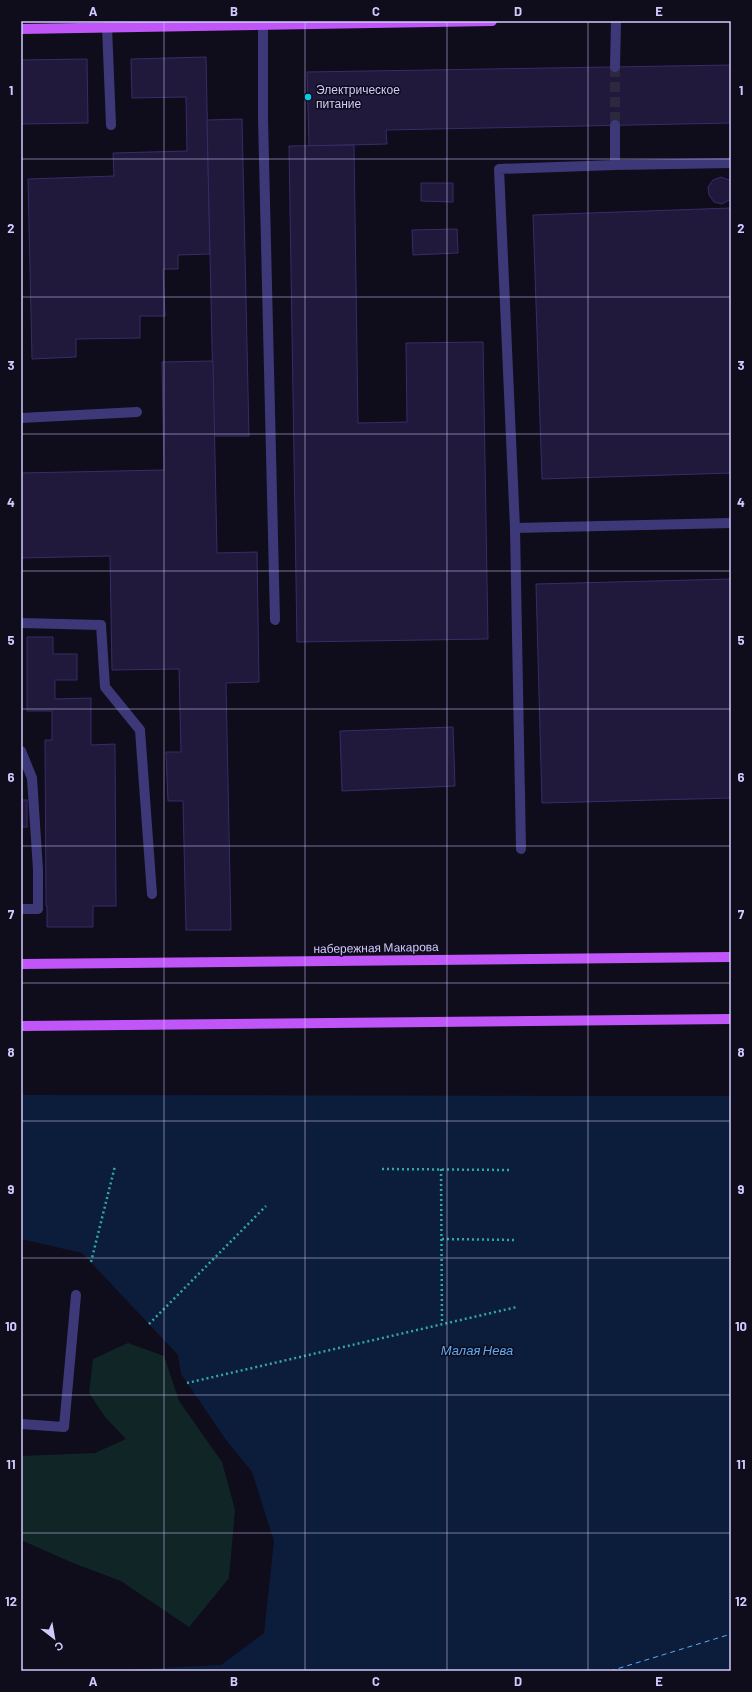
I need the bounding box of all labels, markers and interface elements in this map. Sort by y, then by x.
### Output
text: A [89,3,98,19]
text: B [230,3,238,19]
text: C [372,3,380,19]
text: D [514,3,522,19]
text: E [655,3,663,19]
text: 1 [9,82,13,98]
place label: Электрическое питание [316,82,400,110]
text: 1 [739,82,743,98]
marker: Электрическое питание [303,92,313,102]
text: 2 [7,220,15,236]
text: 2 [737,220,745,236]
text: 3 [7,357,15,373]
text: 3 [737,357,745,373]
text: 4 [7,494,15,510]
text: 4 [737,494,745,510]
text: 5 [7,632,15,648]
text: 5 [737,632,745,648]
text: 6 [8,769,15,785]
text: 6 [738,769,745,785]
text: 7 [8,906,15,922]
text: 7 [738,906,745,922]
street label: набережная Макарова [313,939,439,956]
text: 8 [7,1044,15,1060]
text: 8 [737,1044,745,1060]
text: 9 [8,1181,15,1197]
text: 9 [738,1181,745,1197]
text: 10 [5,1318,17,1334]
text: 10 [735,1318,747,1334]
water label: Малая Нева [441,1342,513,1358]
text: 11 [6,1456,16,1472]
text: 11 [736,1456,746,1472]
text: 12 [5,1593,17,1609]
text: 12 [735,1593,747,1609]
north arrow [34,1618,74,1658]
text: С [53,1639,66,1655]
text: A [89,1673,98,1689]
text: B [230,1673,238,1689]
text: C [372,1673,380,1689]
text: D [514,1673,522,1689]
text: E [655,1673,663,1689]

